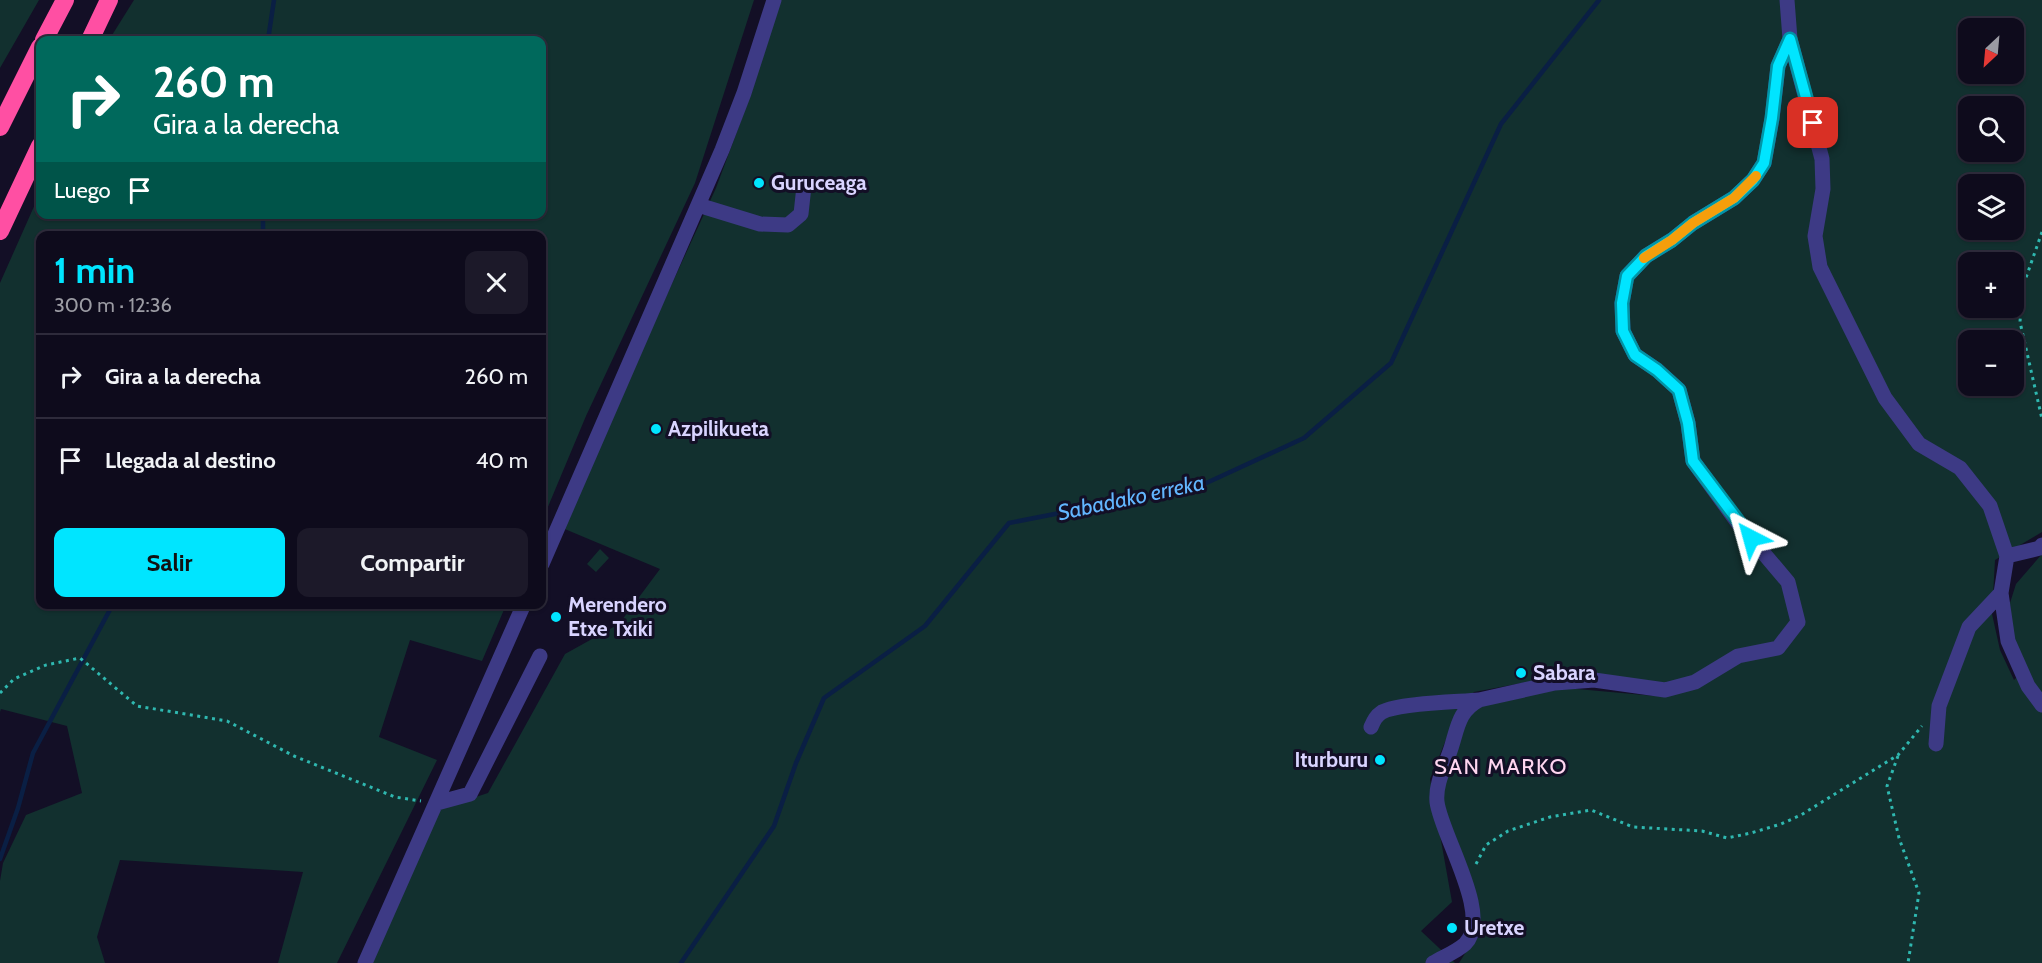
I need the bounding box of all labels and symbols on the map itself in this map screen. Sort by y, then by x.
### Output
north arrow [1958,18,2024,84]
pin [1787,97,1838,148]
place label: Guruceaga [771,170,867,195]
marker: Guruceaga [752,176,766,190]
place label: Azpilikueta [668,416,769,441]
marker: Azpilikueta [649,422,663,436]
water label: Sabadako erreka [1055,469,1207,526]
position arrow [1719,506,1783,570]
place label: Merendero Etxe Txiki [568,592,667,641]
marker: Merendero Etxe Txiki [549,610,563,624]
place label: Sabara [1533,660,1596,685]
marker: Sabara [1514,666,1528,680]
place label: Iturburu [1295,747,1368,772]
marker: Iturburu [1373,753,1387,767]
district label: SAN MARKO [1434,753,1568,780]
place label: Uretxe [1464,915,1524,940]
marker: Uretxe [1445,921,1459,935]

